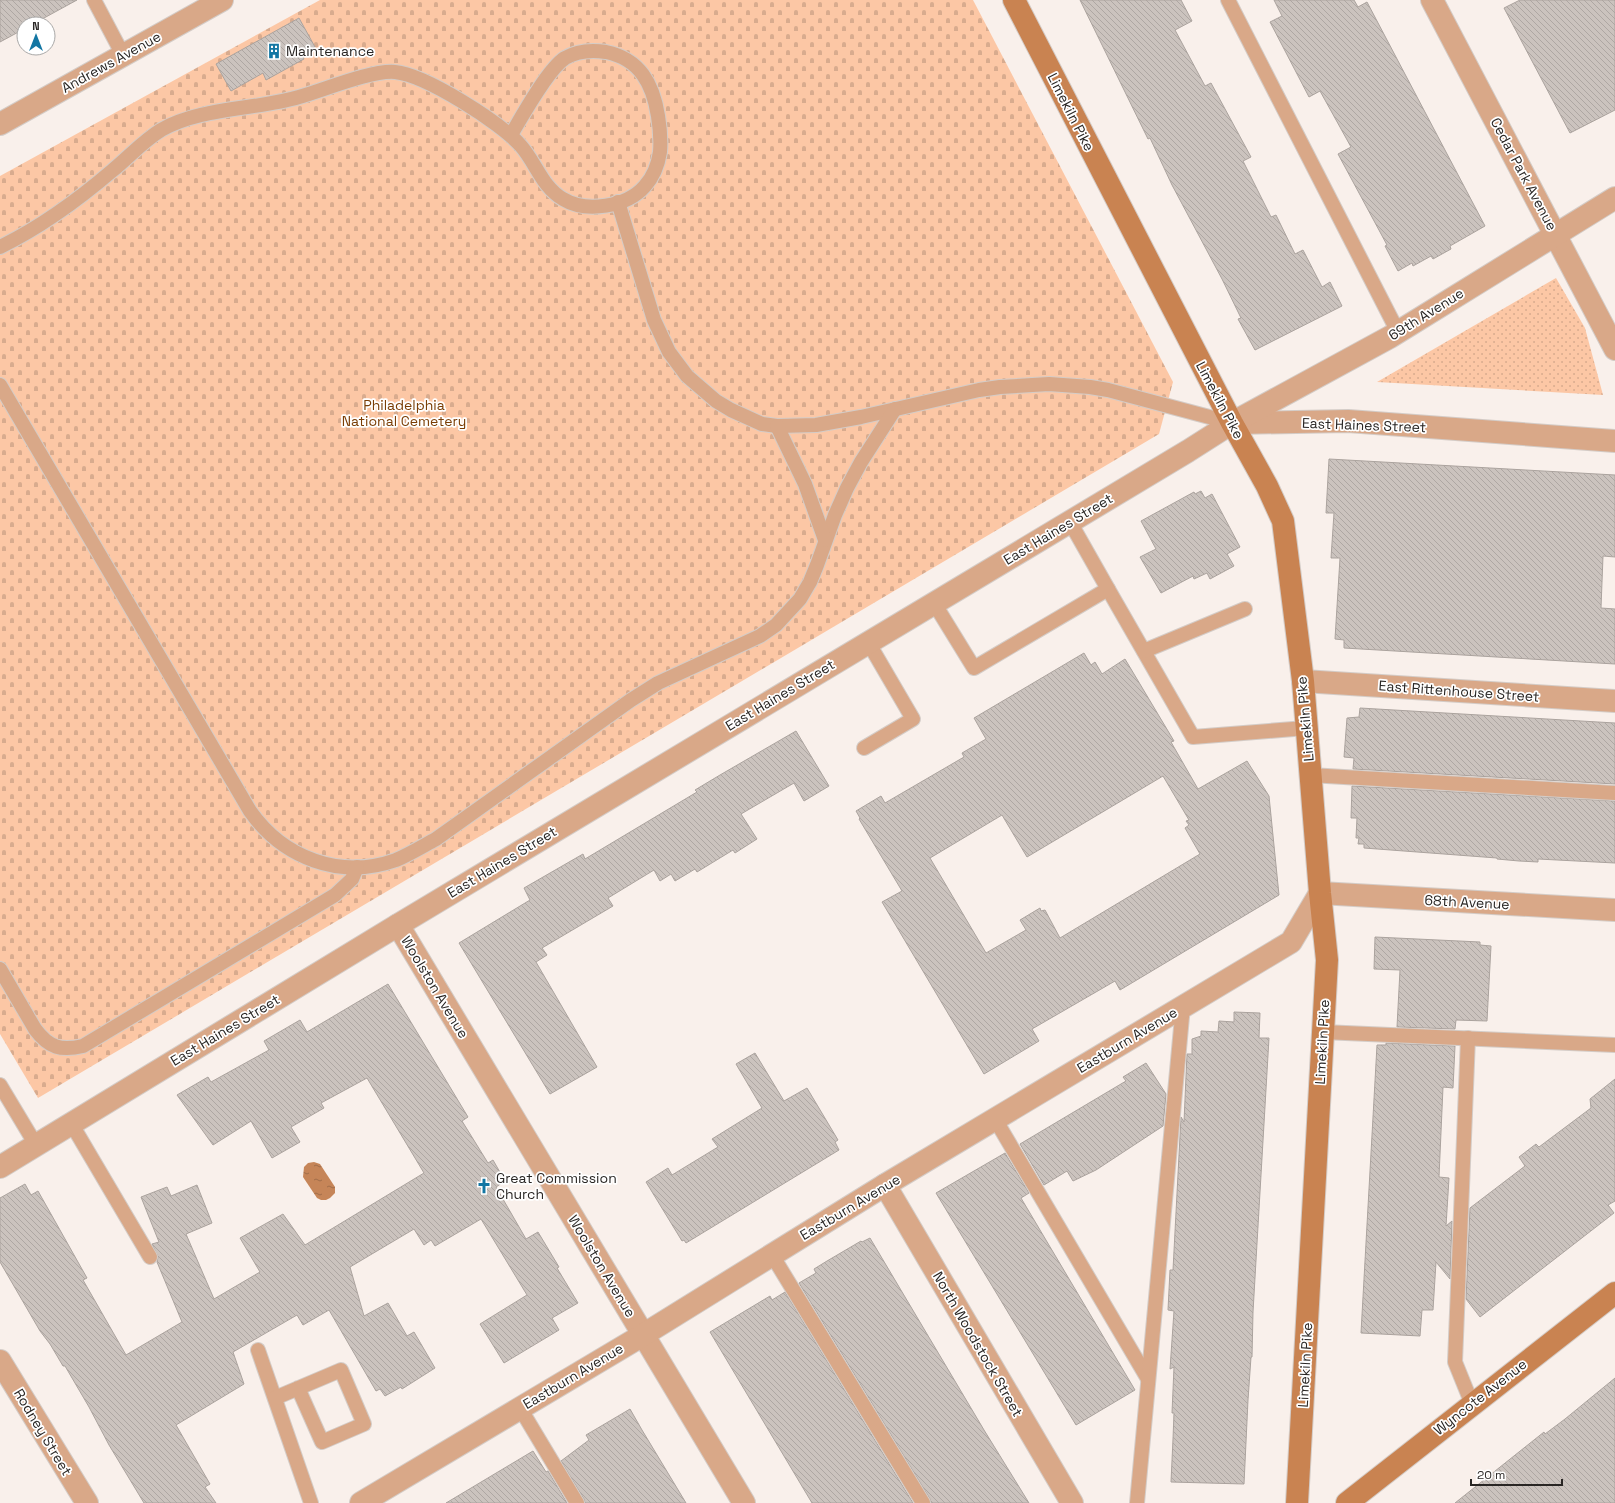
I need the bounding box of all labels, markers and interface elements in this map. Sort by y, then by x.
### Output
north arrow [16,16,56,56]
text: N [32,19,40,33]
street label: Andrews Avenue [58,27,164,97]
building icon: Maintenance [265,42,283,60]
place label: Maintenance [286,42,374,60]
street label: Limekiln Pike [1044,70,1098,154]
street label: Cedar Park Avenue [1487,115,1561,233]
street label: 69th Avenue [1385,284,1467,344]
street label: Limekiln Pike [1192,358,1248,442]
park label: Philadelphia National Cemetery [342,396,466,430]
street label: East Haines Street [1302,414,1426,436]
street label: East Haines Street [1000,489,1116,569]
street label: East Haines Street [722,655,838,735]
street label: Limekiln Pike [1292,676,1318,762]
street label: East Rittenhouse Street [1378,676,1540,706]
street label: East Haines Street [444,822,560,902]
street label: 68th Avenue [1424,891,1510,913]
street label: Woolston Avenue [397,933,473,1041]
street label: East Haines Street [167,990,283,1070]
street label: Limekiln Pike [1311,999,1333,1085]
street label: Eastburn Avenue [1074,1003,1180,1077]
place label: Great Commission Church [496,1169,617,1203]
street label: Eastburn Avenue [797,1170,903,1244]
church icon: Great Commission Church [475,1177,493,1195]
street label: Woolston Avenue [564,1212,640,1320]
street label: North Woodstock Street [929,1268,1027,1420]
street label: Limekiln Pike [1294,1322,1316,1408]
street label: Eastburn Avenue [520,1339,626,1413]
street label: Wyncote Avenue [1430,1355,1530,1439]
street label: Rodney Street [10,1385,76,1479]
scale bar [1471,1461,1562,1487]
text: 20 m [1477,1467,1505,1483]

